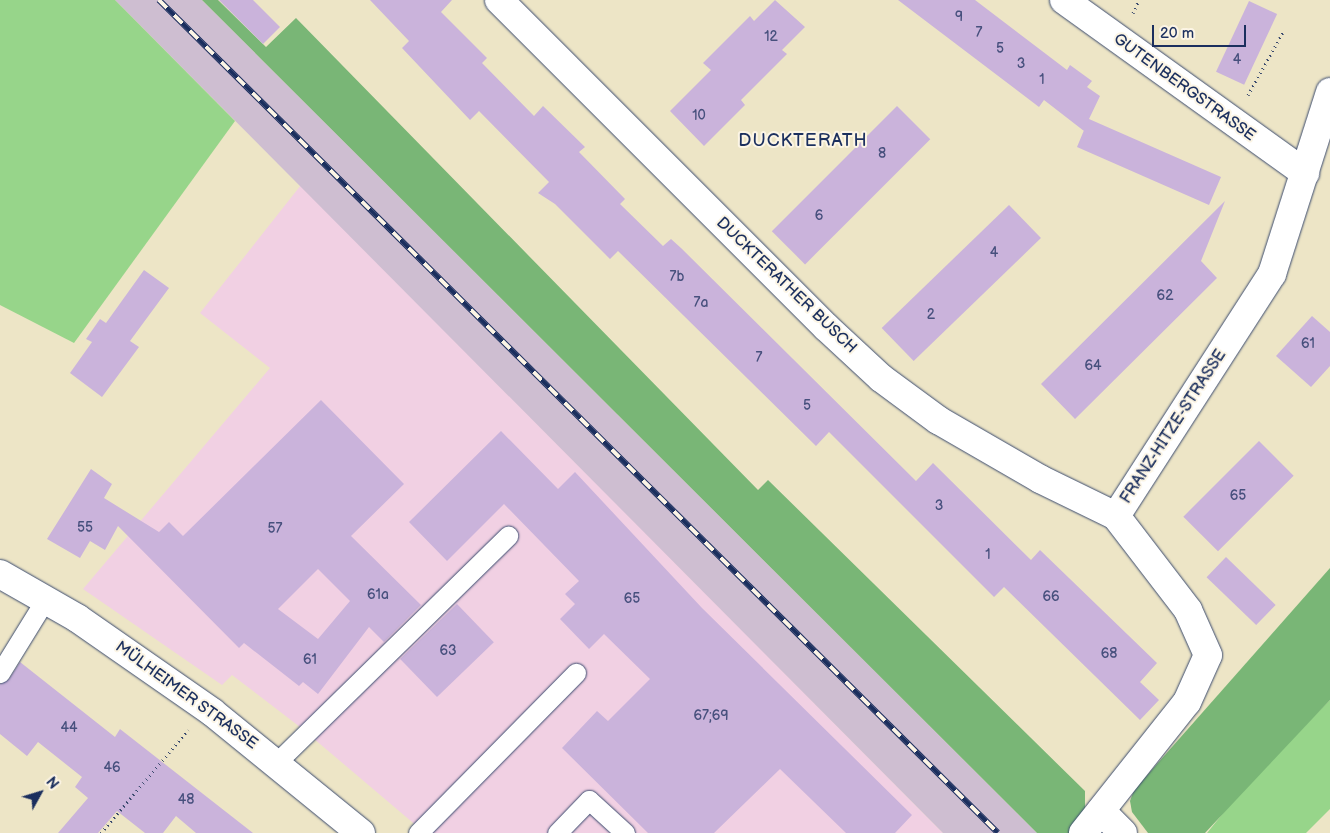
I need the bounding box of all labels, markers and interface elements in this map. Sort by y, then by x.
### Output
house number: 9 [955,9,963,25]
scale bar [1155,15,1249,47]
text: 20 m [1160,24,1194,43]
house number: 7 [976,25,982,41]
house number: 12 [764,29,778,45]
street label: GUTENBERGSTRASSE [1109,30,1259,146]
house number: 5 [996,41,1004,57]
house number: 4 [1233,52,1241,68]
house number: 3 [1017,56,1025,72]
house number: 1 [1039,72,1045,88]
house number: 10 [692,108,706,124]
district label: DUCKTERATH [737,130,869,152]
house number: 8 [878,146,886,162]
house number: 6 [815,208,823,224]
street label: DUCKTERATHER BUSCH [712,214,860,358]
house number: 4 [990,245,998,261]
house number: 7b [670,269,684,285]
house number: 62 [1157,288,1173,304]
house number: 7a [694,295,708,311]
house number: 2 [927,307,935,323]
house number: 61 [1301,336,1315,352]
street label: FRANZ-HITZE-STRASSE [1117,346,1231,508]
house number: 7 [756,350,762,366]
house number: 64 [1084,358,1102,374]
house number: 5 [803,398,811,414]
house number: 65 [1230,488,1246,504]
house number: 3 [935,498,943,514]
house number: 55 [77,520,93,536]
house number: 57 [268,521,282,537]
house number: 1 [985,547,991,563]
house number: 61a [367,587,389,603]
house number: 66 [1042,589,1060,605]
house number: 65 [624,591,640,607]
street label: MÜLHEIMER STRASSE [111,638,261,754]
house number: 63 [439,643,457,659]
house number: 68 [1101,646,1117,662]
house number: 61 [303,652,317,668]
house number: 67;69 [694,708,728,724]
house number: 44 [60,720,78,736]
house number: 46 [103,760,121,776]
north arrow [15,768,65,818]
text: N [42,774,62,793]
house number: 48 [178,792,194,808]

